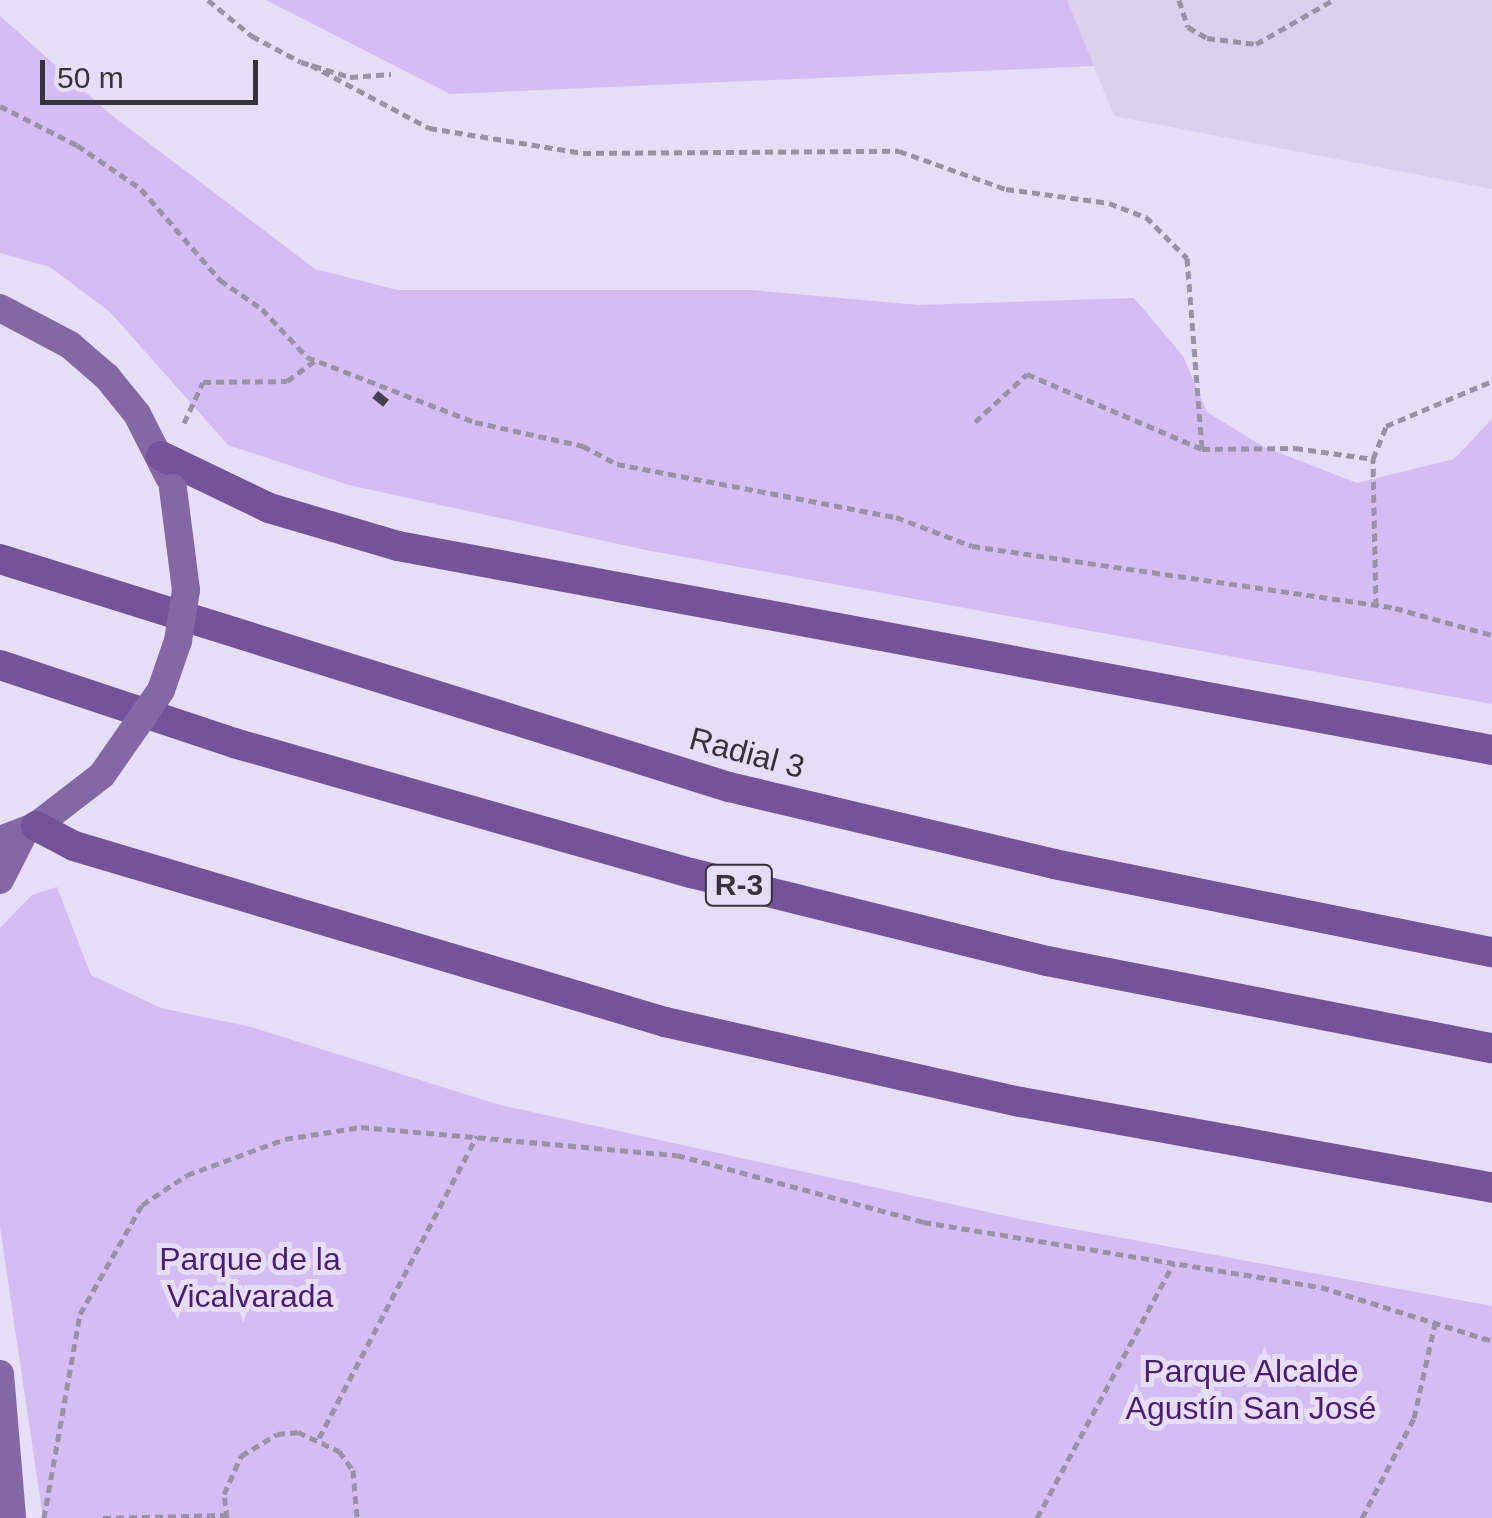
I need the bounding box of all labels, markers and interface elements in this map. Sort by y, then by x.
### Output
scale bar [45,40,262,102]
text: 50 m [57,61,124,94]
street label: Radial 3 [685,719,809,787]
road number: R-3 [704,860,774,910]
park label: Parque de la Vicalvarada [159,1241,341,1316]
park label: Parque Alcalde Agustín San José [1126,1353,1376,1428]

